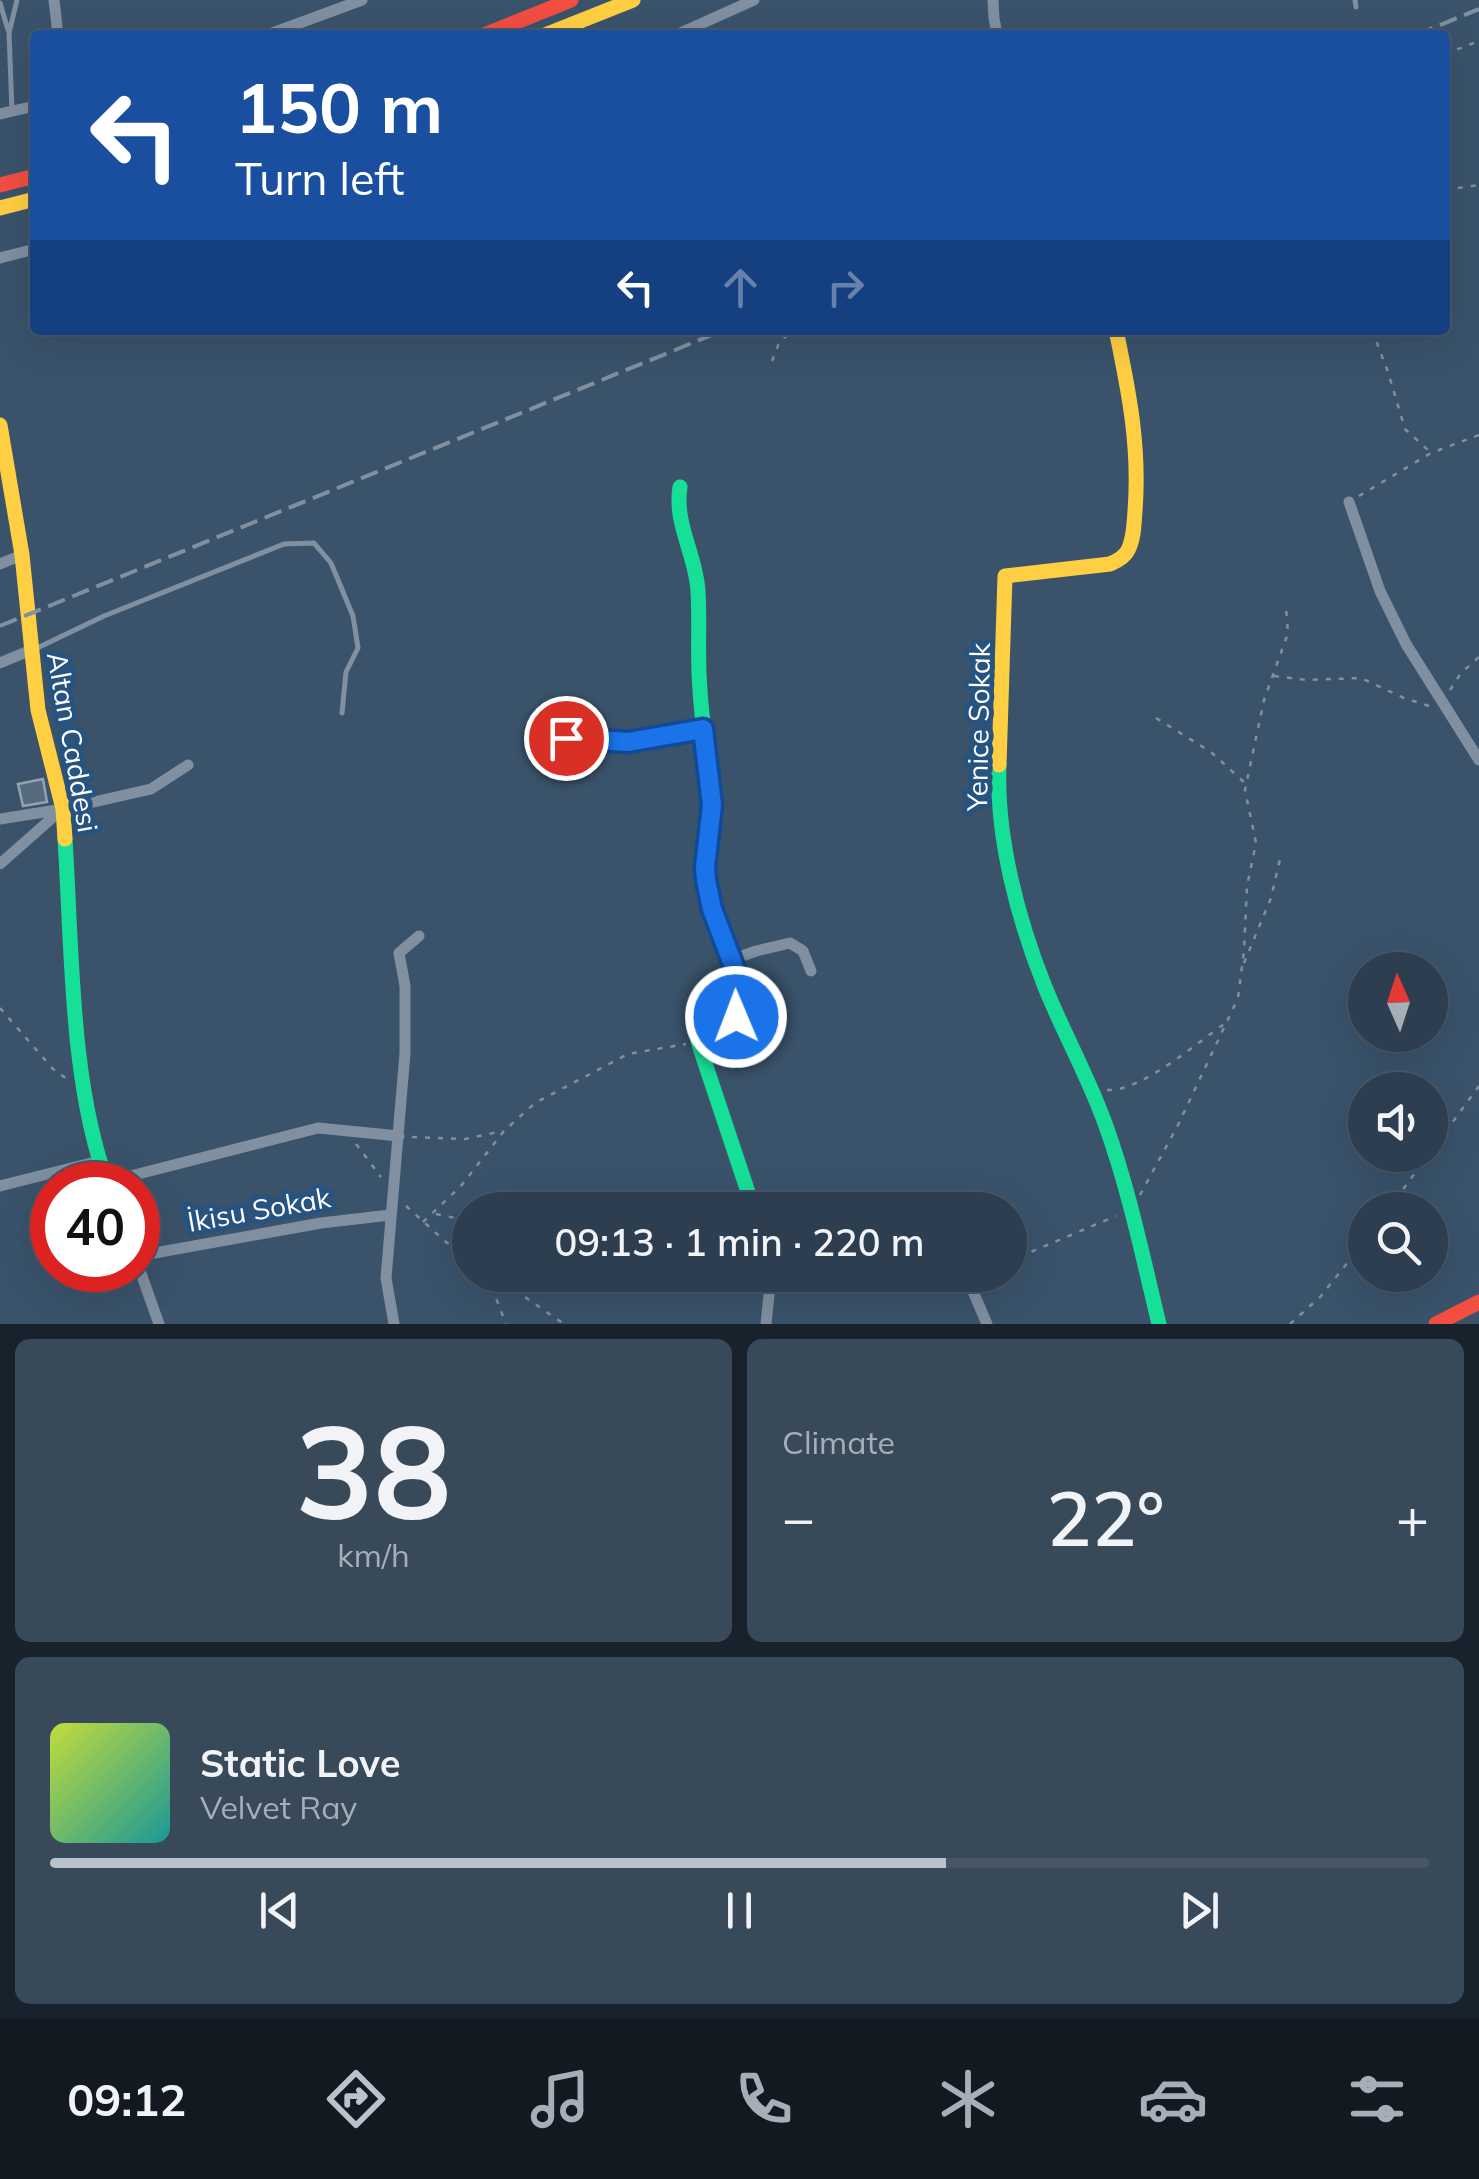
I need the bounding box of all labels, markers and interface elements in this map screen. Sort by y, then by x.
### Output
text: 150 m [235,63,443,151]
icon: left [70,70,200,200]
text: Turn left [235,150,404,206]
icon: left [608,260,663,315]
icon: ahead [713,260,768,315]
icon: right [818,260,873,315]
street label: Yenice Sokak [959,642,997,812]
street label: Altan Caddesi [40,649,106,835]
pin [524,696,609,781]
icon: arrive [539,711,594,766]
north arrow [1348,952,1448,1052]
map controls [1348,952,1448,1292]
position arrow [684,965,788,1069]
button: sound [1348,1072,1448,1172]
speed limit sign: 40 [30,1162,160,1292]
street label: İkisu Sokak [185,1179,334,1239]
button: search [1348,1192,1448,1292]
text: 09:13 · 1 min · 220 m [554,1218,925,1266]
text: 38 [295,1388,452,1552]
text: Climate [782,1422,895,1462]
text: 22° [1046,1471,1165,1565]
text: − [782,1483,815,1552]
text: + [1396,1483,1429,1552]
text: km/h [337,1535,410,1575]
text: Static Love [200,1739,401,1787]
text: Velvet Ray [200,1787,357,1827]
icon: previous [252,1883,307,1938]
icon: pause [712,1883,767,1938]
icon: next [1172,1883,1227,1938]
icon: directions [321,2064,391,2134]
icon: music [525,2064,595,2134]
icon: phone [729,2064,799,2134]
icon: climate [933,2064,1003,2134]
icon: car [1138,2064,1208,2134]
icon: filters [1342,2064,1412,2134]
text: 09:12 [67,2071,186,2127]

